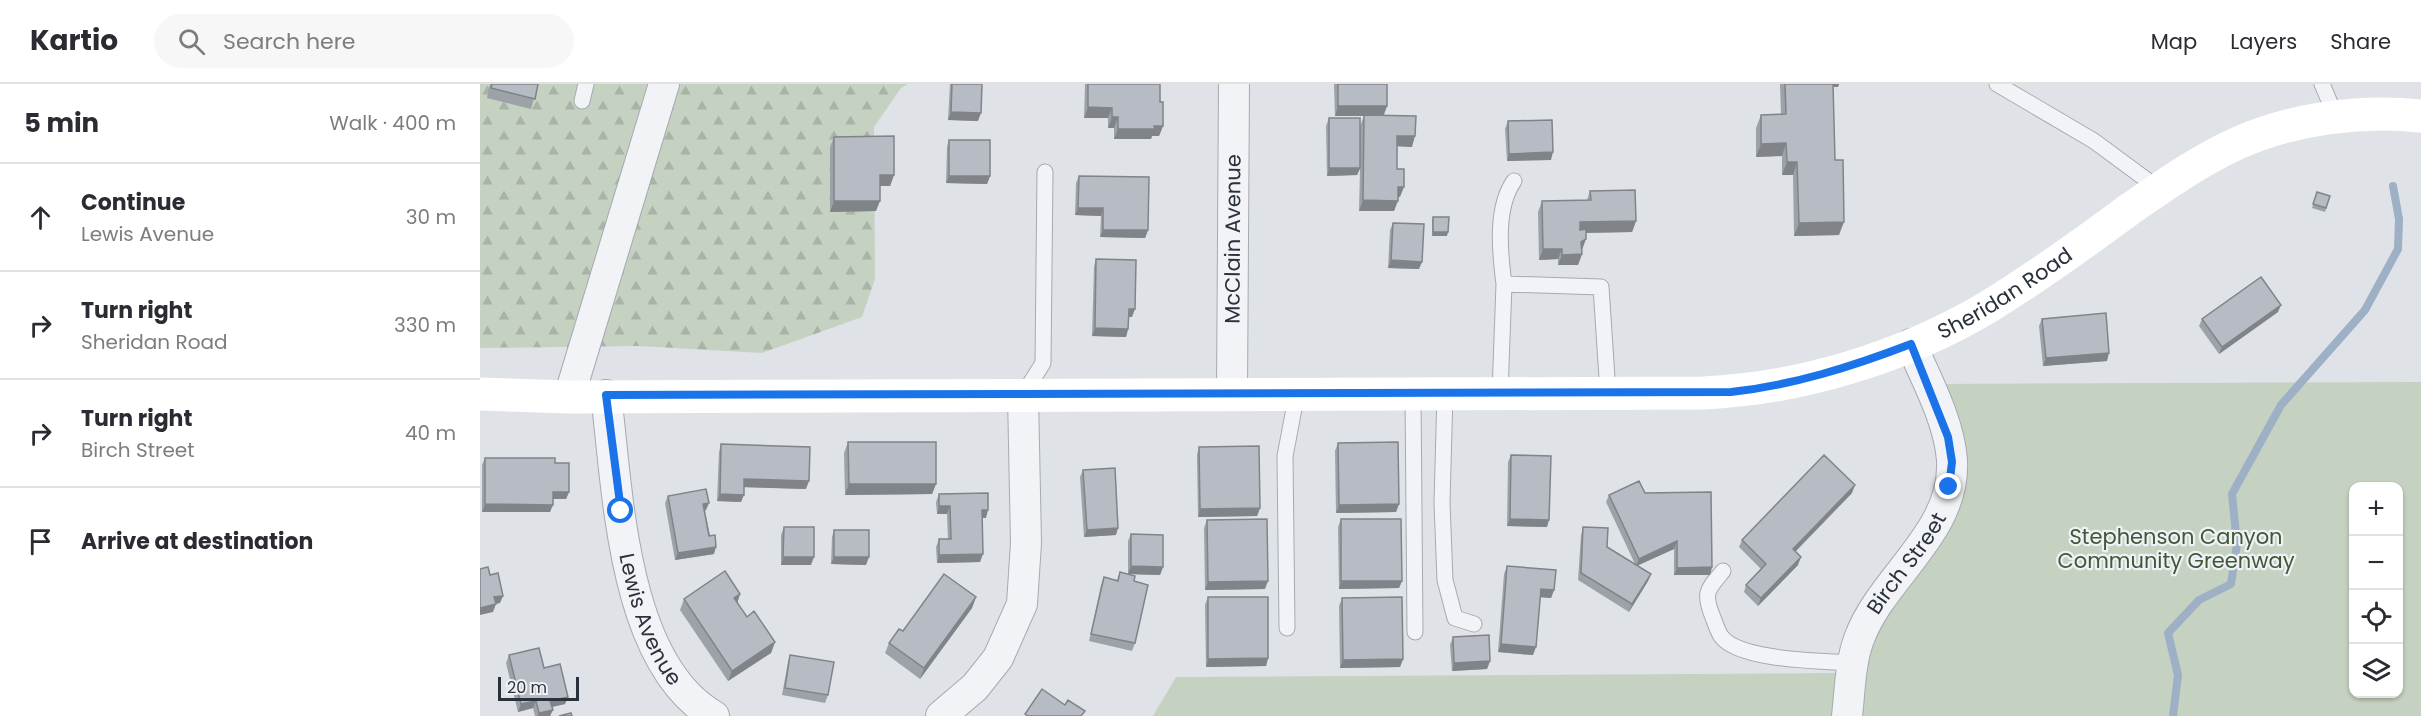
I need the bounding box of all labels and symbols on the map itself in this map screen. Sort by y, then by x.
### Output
street label: McClain Avenue [1217,154,1248,324]
street label: Sheridan Road [1932,240,2078,346]
route end [1935,473,1961,499]
route start [607,497,633,523]
street label: Birch Street [1860,507,1953,620]
park label: Stephenson Canyon Community Greenway [2058,522,2295,575]
street label: Lewis Avenue [612,551,689,691]
scale bar [498,674,579,702]

